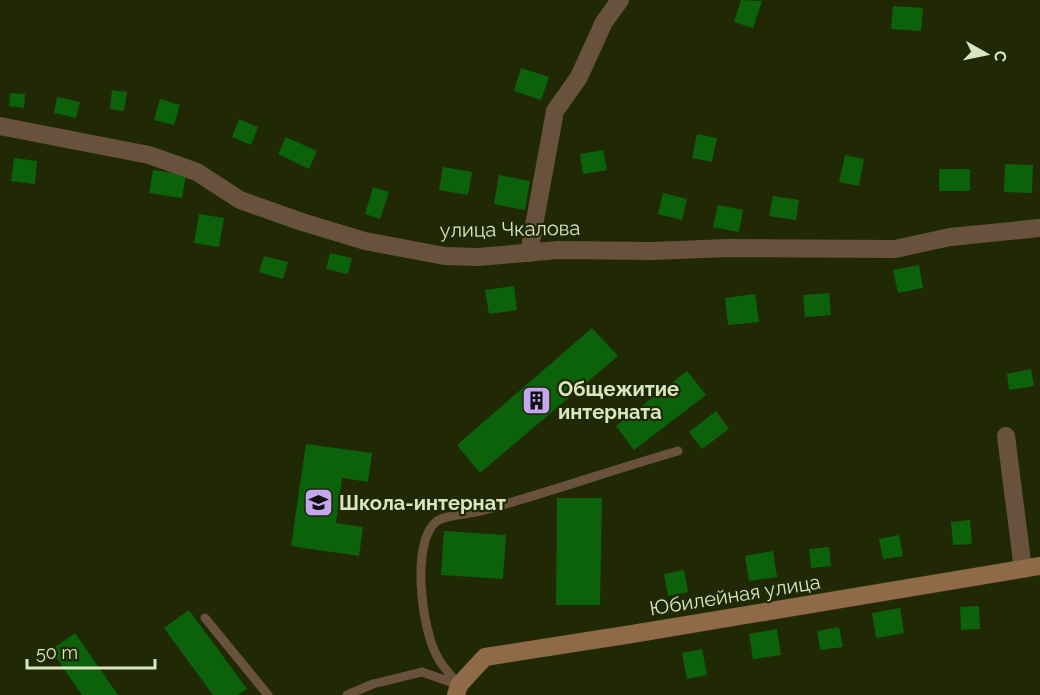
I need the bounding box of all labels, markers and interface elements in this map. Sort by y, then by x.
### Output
north arrow [956,24,1016,84]
text: С [990,49,1011,63]
street label: улица Чкалова [439,216,581,242]
place label: Общежитие интерната [558,377,679,424]
building icon: Общежитие интерната [521,385,553,417]
school or university icon: Школа-интернат [302,487,334,519]
place label: Школа-интернат [339,491,506,515]
street label: Юбилейная улица [648,570,822,620]
scale bar [27,632,154,670]
text: 50 m [36,642,78,663]

